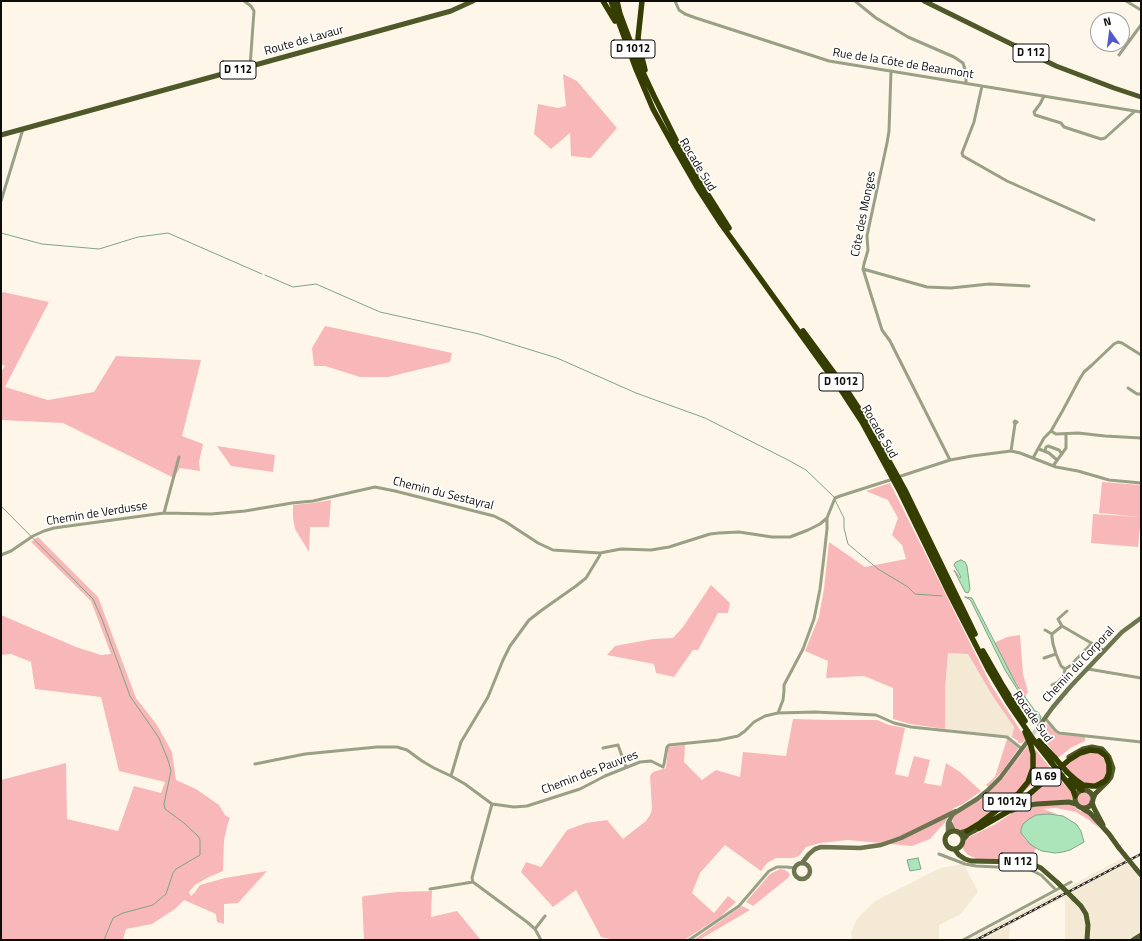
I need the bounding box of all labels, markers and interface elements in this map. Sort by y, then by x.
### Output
north arrow [1090,12,1130,52]
text: N [1102,13,1113,30]
street label: Route de Lavaur [263,23,345,59]
road number: D 1012 [611,40,655,58]
road number: D 112 [1013,44,1049,62]
street label: Rue de la Côte de Beaumont [832,46,974,82]
road number: D 112 [220,61,256,79]
street label: Rocade Sud [676,136,718,194]
street label: Côte des Monges [849,170,879,258]
road number: D 1012 [819,373,863,391]
street label: Rocade Sud [858,403,900,461]
street label: Chemin du Sestayral [391,475,495,513]
street label: Chemin de Verdusse [45,499,149,529]
street label: Chemin du Corporal [1040,624,1118,706]
street label: Rocade Sud [1009,689,1055,745]
street label: Chemin des Pauvres [540,748,640,798]
road number: A 69 [1031,768,1061,786]
road number: D 1012y [983,793,1031,811]
road number: N 112 [999,853,1037,871]

